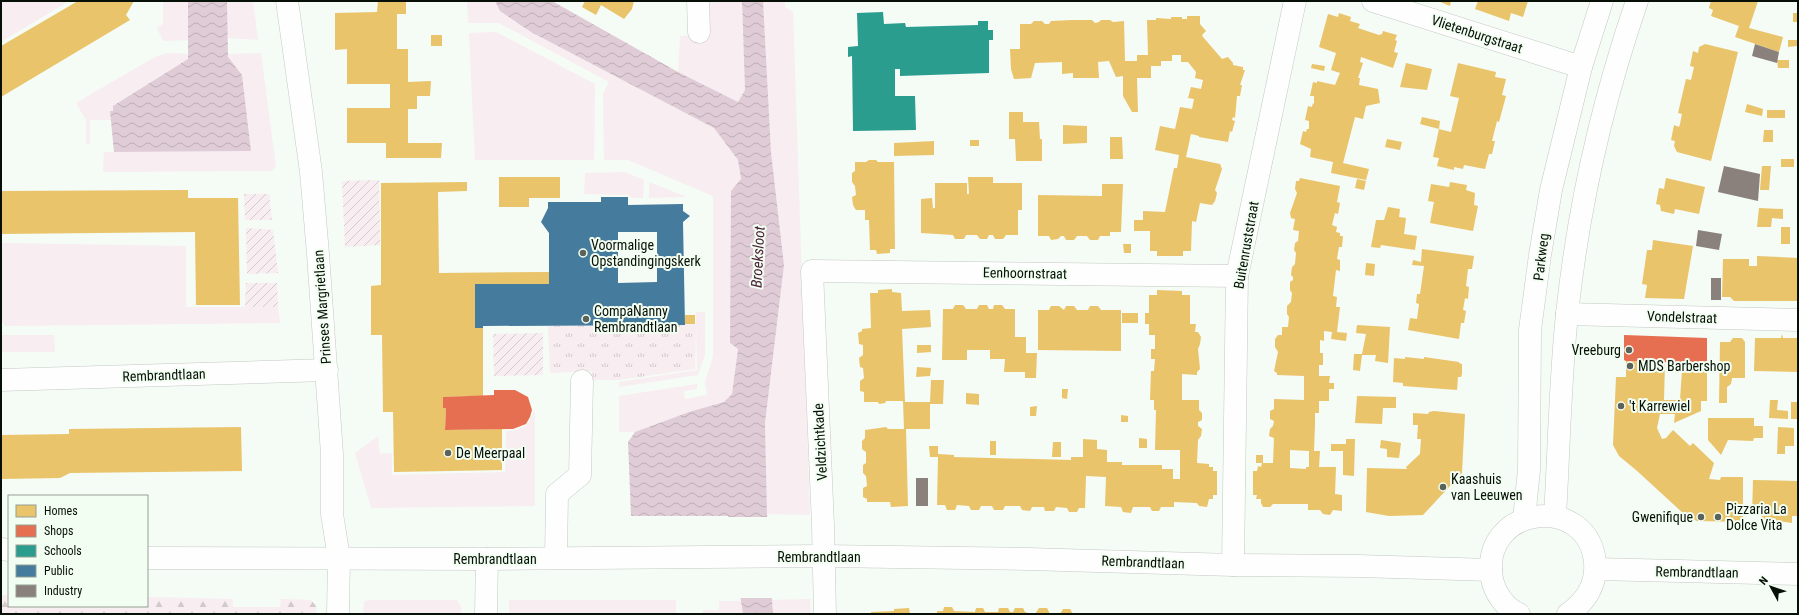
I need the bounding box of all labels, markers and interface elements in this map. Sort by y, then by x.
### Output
street label: Vlietenburgstraat [1429,12,1525,56]
street label: Buitenruststraat [1230,200,1262,290]
water label: Broeksloot [747,225,769,288]
street label: Parkweg [1530,232,1552,282]
place label: Voormalige Opstandingingskerk [591,237,701,269]
marker: Voormalige Opstandingingskerk [578,248,588,258]
street label: Prinses Margrietlaan [310,249,334,365]
street label: Eenhoornstraat [983,264,1067,282]
place label: CompaNanny Rembrandtlaan [594,303,677,335]
street label: Vondelstraat [1647,308,1717,326]
marker: CompaNanny Rembrandtlaan [581,314,591,324]
place label: Vreeburg [1571,342,1621,358]
marker: Vreeburg [1624,345,1634,355]
place label: MDS Barbershop [1638,358,1731,374]
marker: MDS Barbershop [1625,361,1635,371]
street label: Rembrandtlaan [122,366,206,384]
place label: 't Karrewiel [1629,398,1690,414]
marker: 't Karrewiel [1616,401,1626,411]
street label: Veldzichtkade [810,402,830,481]
place label: De Meerpaal [456,445,525,461]
marker: De Meerpaal [443,448,453,458]
place label: Kaashuis van Leeuwen [1451,471,1523,503]
marker: Kaashuis van Leeuwen [1438,482,1448,492]
legend [8,495,148,607]
place label: Pizzaria La Dolce Vita [1726,501,1787,533]
text: Homes [44,504,78,518]
place label: Gwenifique [1632,509,1693,525]
marker: Gwenifique [1696,512,1706,522]
marker: Pizzaria La Dolce Vita [1713,512,1723,522]
text: Shops [44,524,73,538]
text: Schools [44,544,82,558]
street label: Rembrandtlaan [777,549,861,565]
street label: Rembrandtlaan [453,551,537,567]
street label: Rembrandtlaan [1101,553,1185,571]
street label: Rembrandtlaan [1655,563,1739,581]
text: Public [44,564,74,578]
north arrow [1751,567,1791,607]
text: N [1757,574,1771,588]
text: Industry [44,584,82,598]

